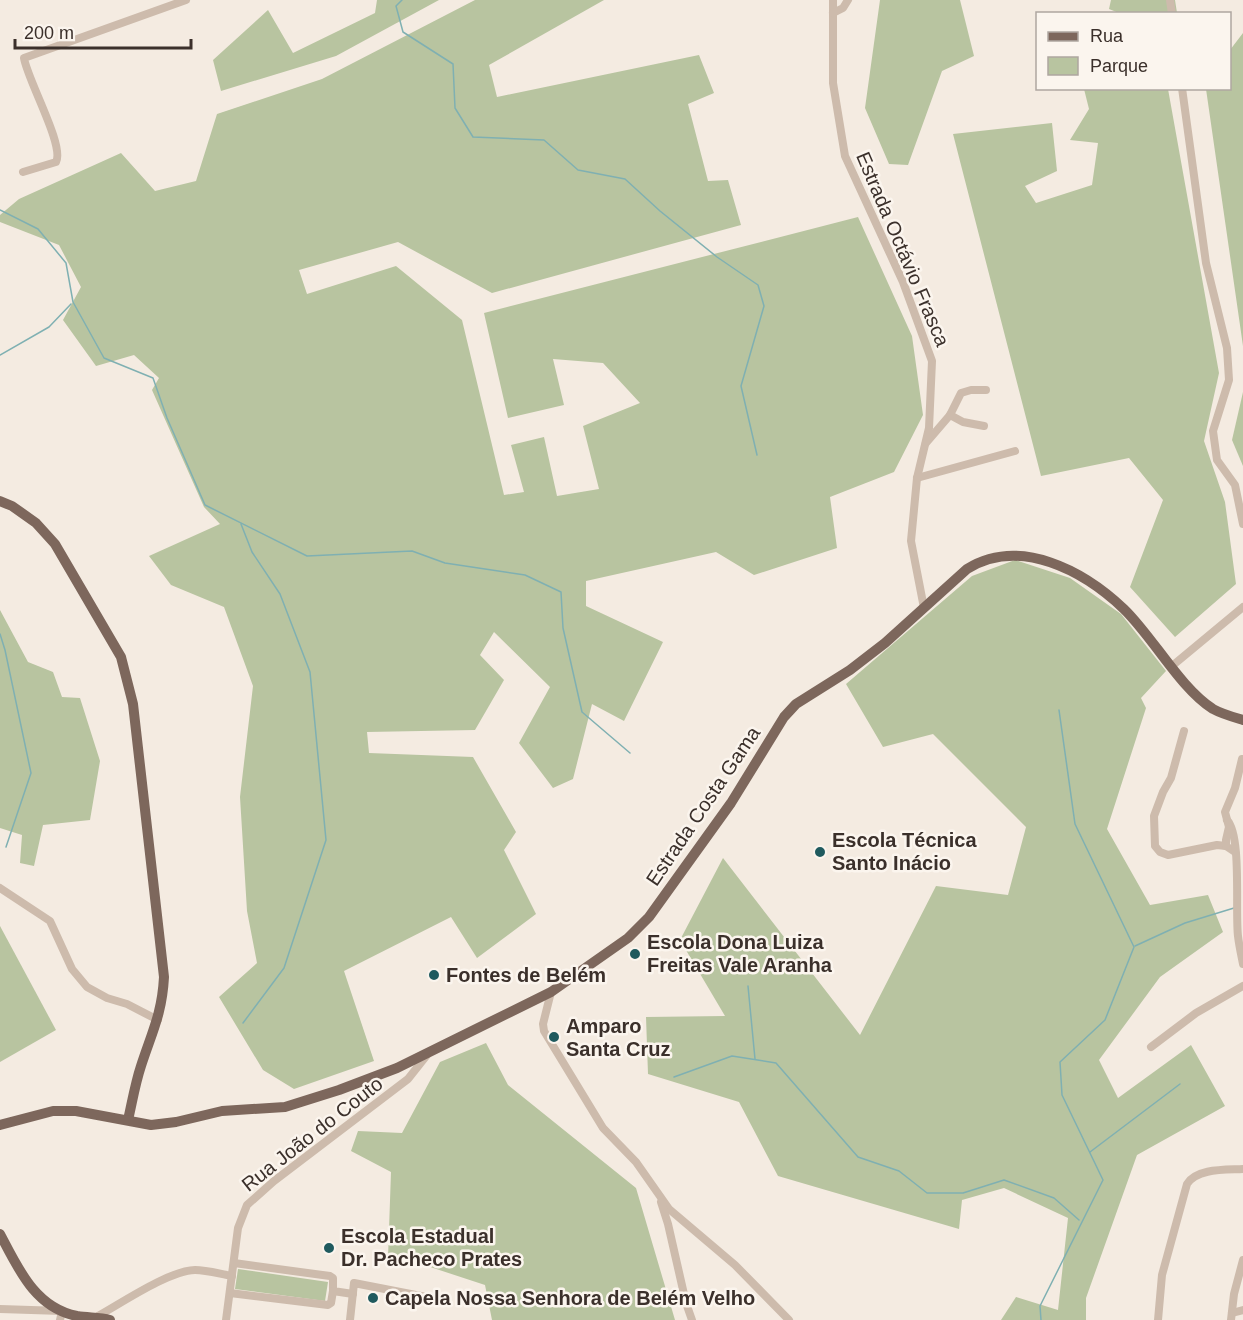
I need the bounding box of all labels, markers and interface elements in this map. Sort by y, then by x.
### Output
scale bar [15,12,190,50]
legend [1036,12,1231,90]
text: 200 m [24,23,74,43]
text: Rua [1090,26,1124,46]
text: Parque [1090,56,1148,76]
street label: Estrada Octávio Frasca [852,149,954,350]
street label: Estrada Costa Gama [642,722,765,890]
place label: Escola Técnica Santo Inácio [832,829,977,874]
marker: Escola Técnica Santo Inácio [813,845,827,859]
place label: Escola Dona Luiza Freitas Vale Aranha [647,931,833,976]
marker: Escola Dona Luiza Freitas Vale Aranha [628,947,642,961]
place label: Fontes de Belém [446,964,606,986]
marker: Fontes de Belém [427,968,441,982]
place label: Amparo Santa Cruz [566,1015,670,1060]
marker: Amparo Santa Cruz [547,1030,561,1044]
street label: Rua João do Couto [237,1072,387,1196]
place label: Escola Estadual Dr. Pacheco Prates [341,1225,522,1270]
marker: Escola Estadual Dr. Pacheco Prates [322,1241,336,1255]
place label: Capela Nossa Senhora de Belém Velho [385,1287,755,1309]
marker: Capela Nossa Senhora de Belém Velho [366,1291,380,1305]

